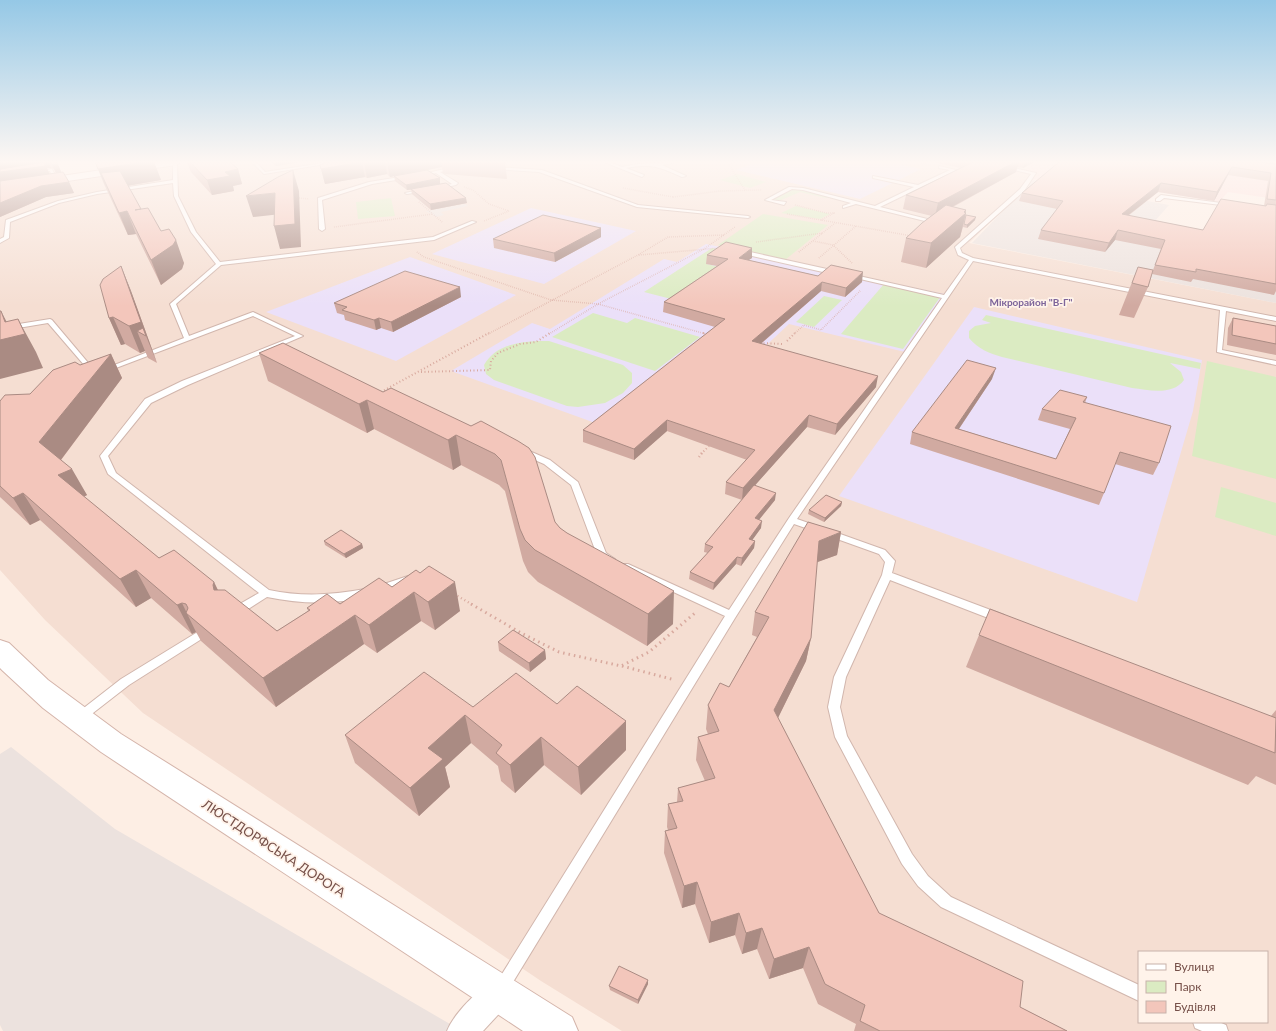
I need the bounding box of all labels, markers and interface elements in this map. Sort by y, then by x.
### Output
district label: Мікрорайон "В-Г" [990,296,1072,308]
street label: ЛЮСТДОРФСЬКА ДОРОГА [199,795,349,900]
legend [1138,951,1268,1023]
text: Вулиця [1174,959,1214,974]
text: Парк [1174,979,1202,994]
text: Будівля [1174,999,1216,1014]

